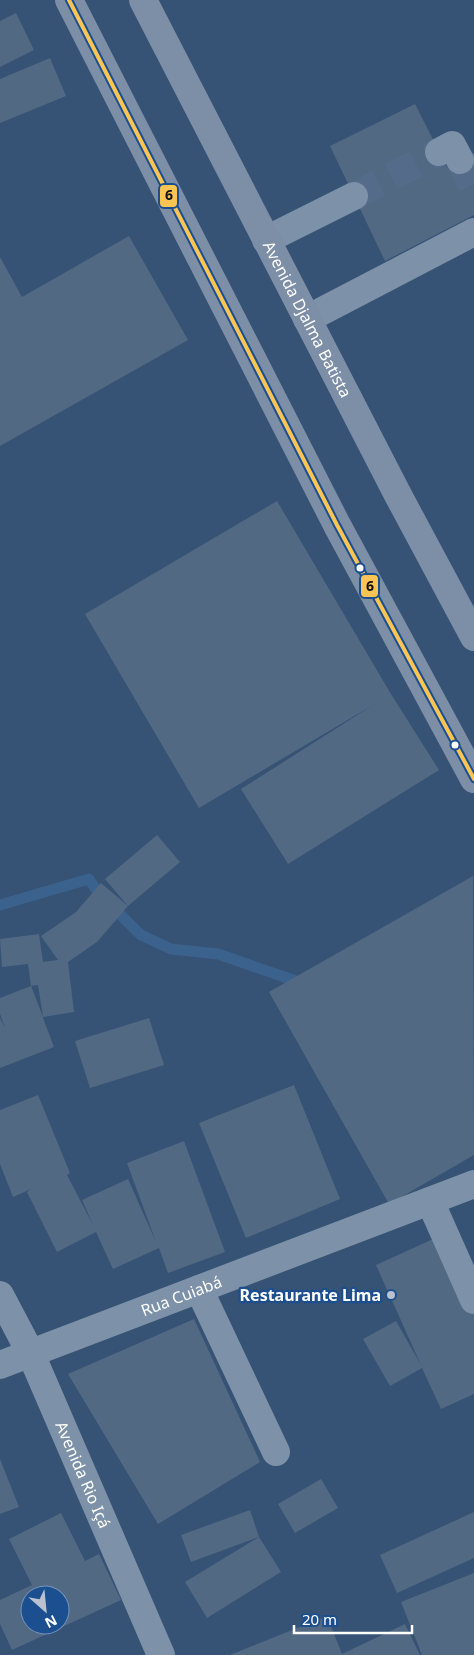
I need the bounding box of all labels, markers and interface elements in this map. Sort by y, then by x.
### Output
line badge: 6 [159,184,178,208]
text: 6 [165,185,173,204]
street label: Avenida Djalma Batista [258,237,357,401]
unlabelled marker [355,563,365,573]
line badge: 6 [360,574,379,598]
text: 6 [366,576,374,595]
unlabelled marker [450,740,460,750]
street label: Rua Cuiabá [138,1270,225,1321]
place label: Restaurante Lima [240,1284,381,1306]
marker: Restaurante Lima [385,1289,397,1301]
street label: Avenida Rio Içá [50,1418,116,1532]
north arrow [20,1585,70,1635]
scale bar [294,1602,412,1634]
text: 20 m [302,1609,337,1629]
text: N [42,1611,61,1633]

